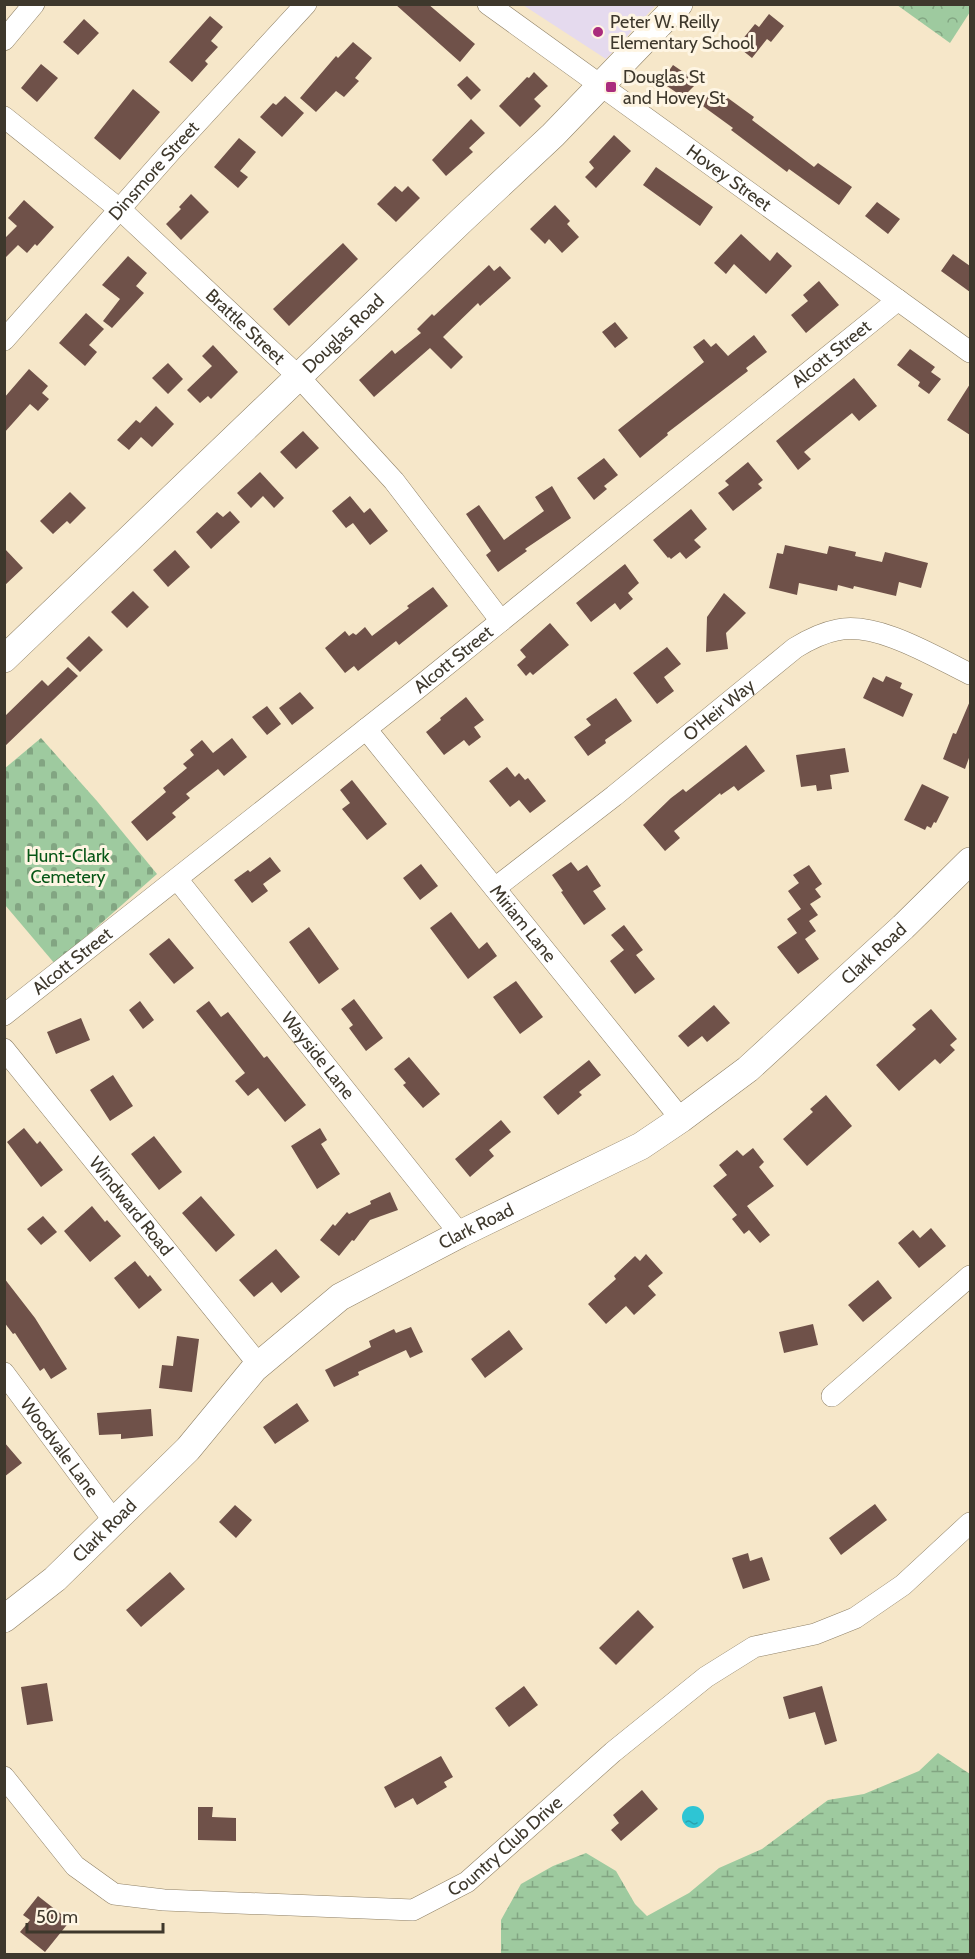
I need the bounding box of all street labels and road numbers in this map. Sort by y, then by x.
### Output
street label: Dinsmore Street [104,117,204,225]
street label: Hovey Street [682,140,776,216]
street label: Brattle Street [201,284,290,369]
street label: Douglas Road [298,290,389,378]
street label: Alcott Street [787,315,875,392]
street label: Alcott Street [409,621,497,698]
street label: O'Heir Way [679,674,759,746]
street label: Miriam Lane [485,880,561,967]
street label: Clark Road [837,918,911,989]
street label: Alcott Street [28,923,117,999]
street label: Wayside Lane [277,1008,359,1104]
street label: Windward Road [84,1152,177,1260]
street label: Clark Road [435,1199,517,1254]
street label: Woodvale Lane [15,1394,103,1502]
street label: Clark Road [68,1495,141,1567]
street label: Country Club Drive [444,1791,567,1901]

